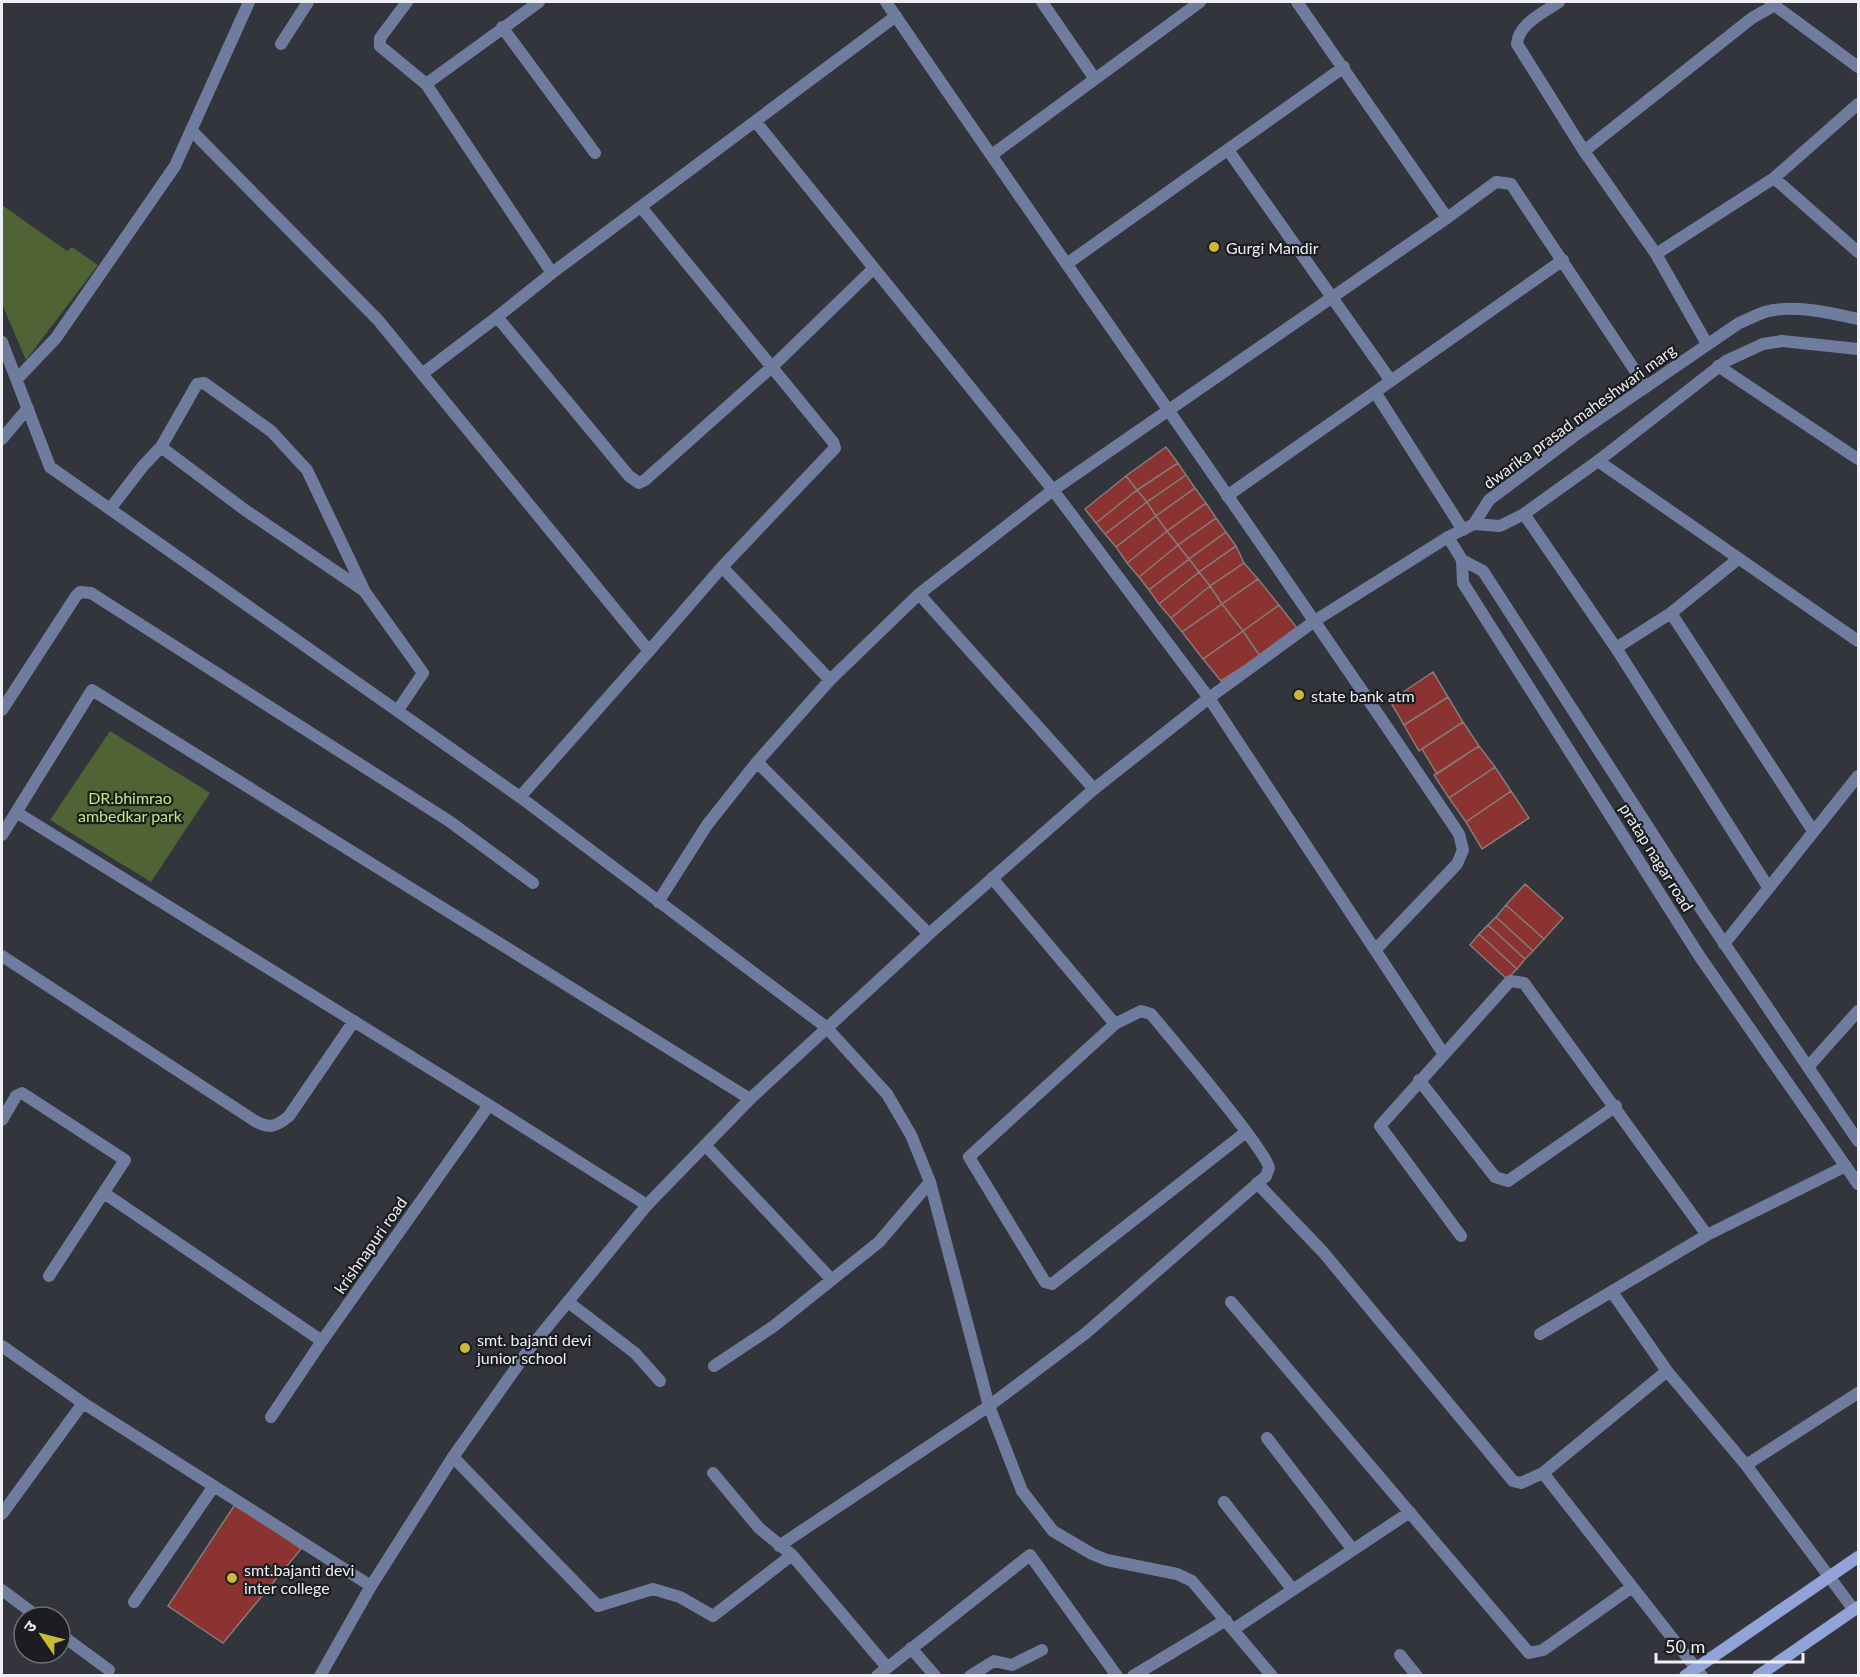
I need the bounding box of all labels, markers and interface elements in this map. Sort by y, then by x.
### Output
place label: Gurgi Mandir [1226,238,1319,257]
marker: Gurgi Mandir [1207,240,1221,254]
street label: dwarika prasad maheshwari marg [1479,340,1679,492]
place label: state bank atm [1311,686,1415,705]
marker: state bank atm [1292,688,1306,702]
park label: DR.bhimrao ambedkar park [78,788,183,825]
street label: pratap nagar road [1616,800,1698,914]
street label: krishnapuri road [330,1193,410,1297]
place label: smt. bajanti devi junior school [476,1330,591,1367]
marker: smt. bajanti devi junior school [458,1341,472,1355]
place label: smt.bajanti devi inter college [244,1560,354,1597]
marker: smt.bajanti devi inter college [225,1571,239,1585]
north arrow [12,1605,72,1665]
text: उ [19,1616,40,1635]
scale bar [1656,1626,1803,1664]
text: 50 m [1665,1635,1705,1657]

